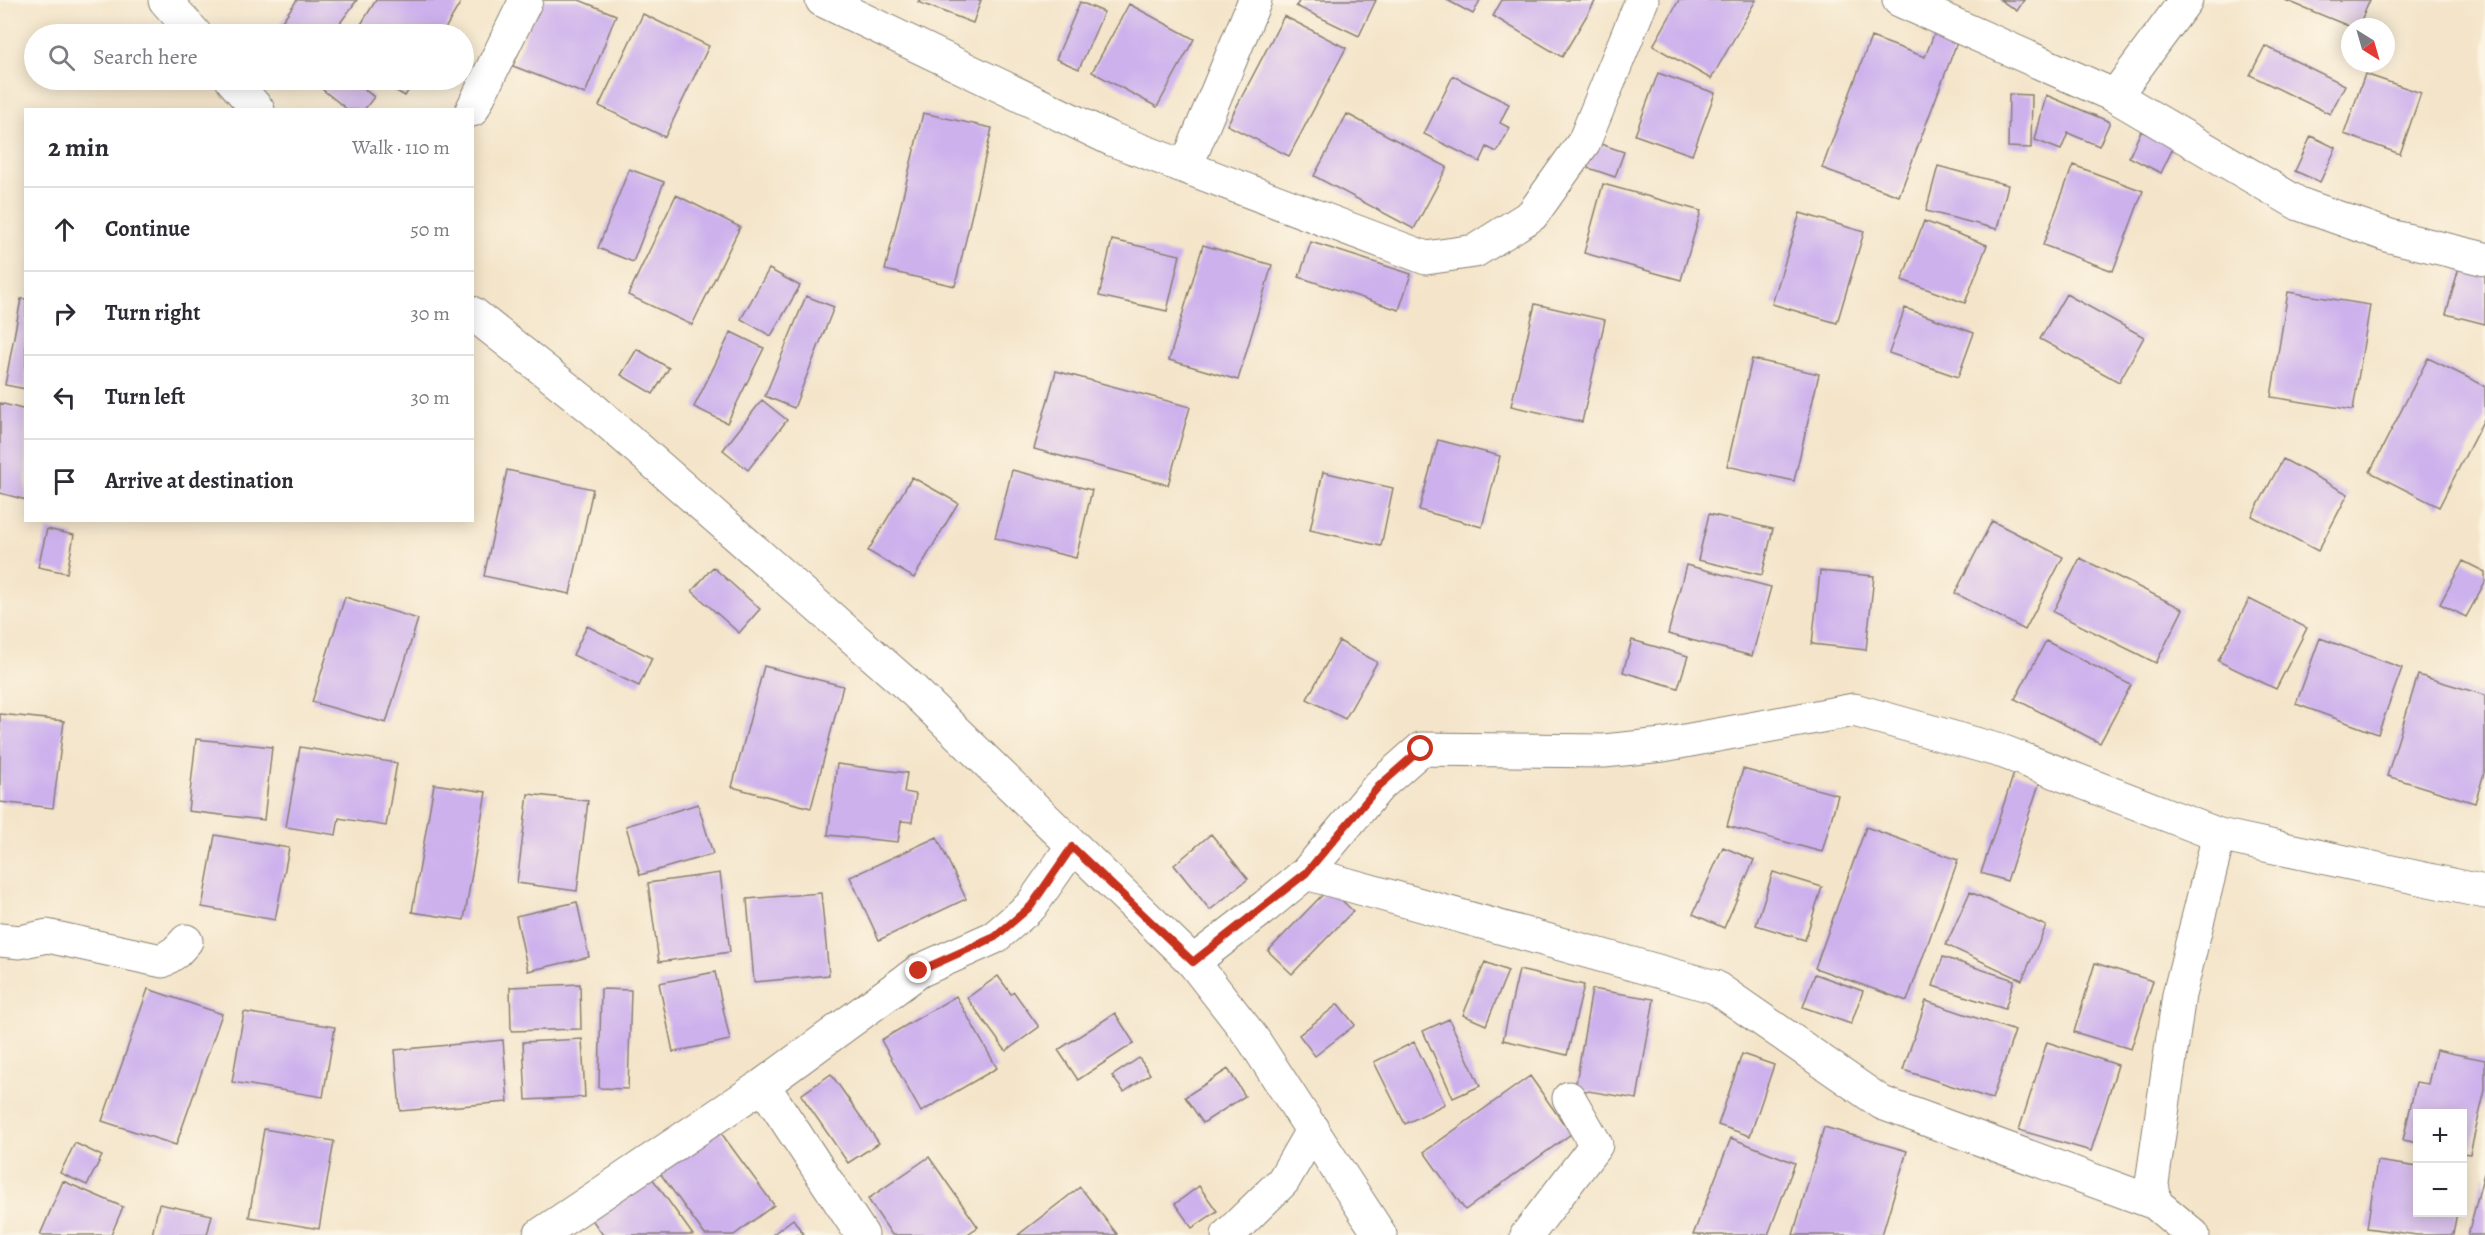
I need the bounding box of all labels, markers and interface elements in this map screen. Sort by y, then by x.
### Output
north arrow [2341,18,2395,72]
search box [24,24,474,90]
icon: search [45,41,78,74]
text: Search here [93,42,198,72]
text: 2 min [48,130,109,165]
text: Walk · 110 m [352,134,450,161]
icon: ahead [48,213,81,246]
text: Continue [105,214,190,244]
text: 50 m [410,216,450,243]
icon: right [48,297,81,330]
text: Turn right [105,298,201,328]
text: 30 m [410,300,450,327]
icon: left [48,381,81,414]
text: Turn left [105,382,185,412]
text: 30 m [410,384,450,411]
icon: arrive [48,465,81,498]
text: Arrive at destination [105,466,294,496]
route start [1407,735,1433,761]
route end [905,957,931,983]
map controls [2413,1109,2467,1217]
button: + [2413,1109,2467,1163]
button: − [2413,1163,2467,1217]

